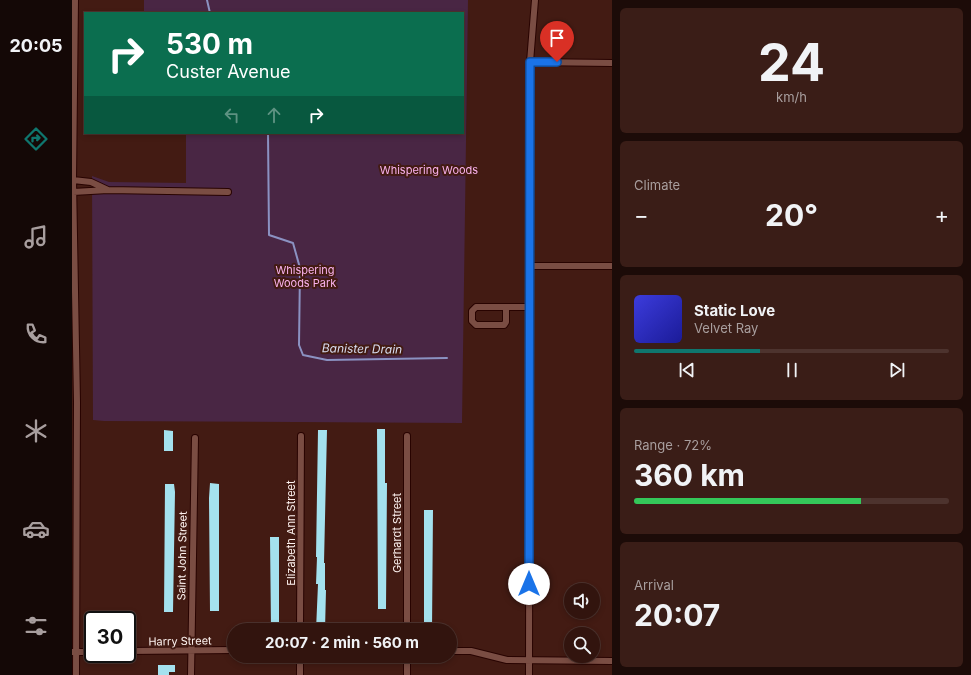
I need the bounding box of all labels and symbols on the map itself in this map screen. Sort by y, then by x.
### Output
pin [540,21,574,62]
park label: Whispering Woods [380,163,478,177]
park label: Whispering Woods Park [274,263,336,290]
water label: Banister Drain [322,340,402,357]
street label: Elizabeth Ann Street [284,480,298,586]
street label: Gerhardt Street [390,492,404,573]
street label: Saint John Street [174,511,190,601]
position arrow [508,563,550,605]
speed limit sign: 30 [84,611,136,663]
street label: Harry Street [148,633,212,649]

